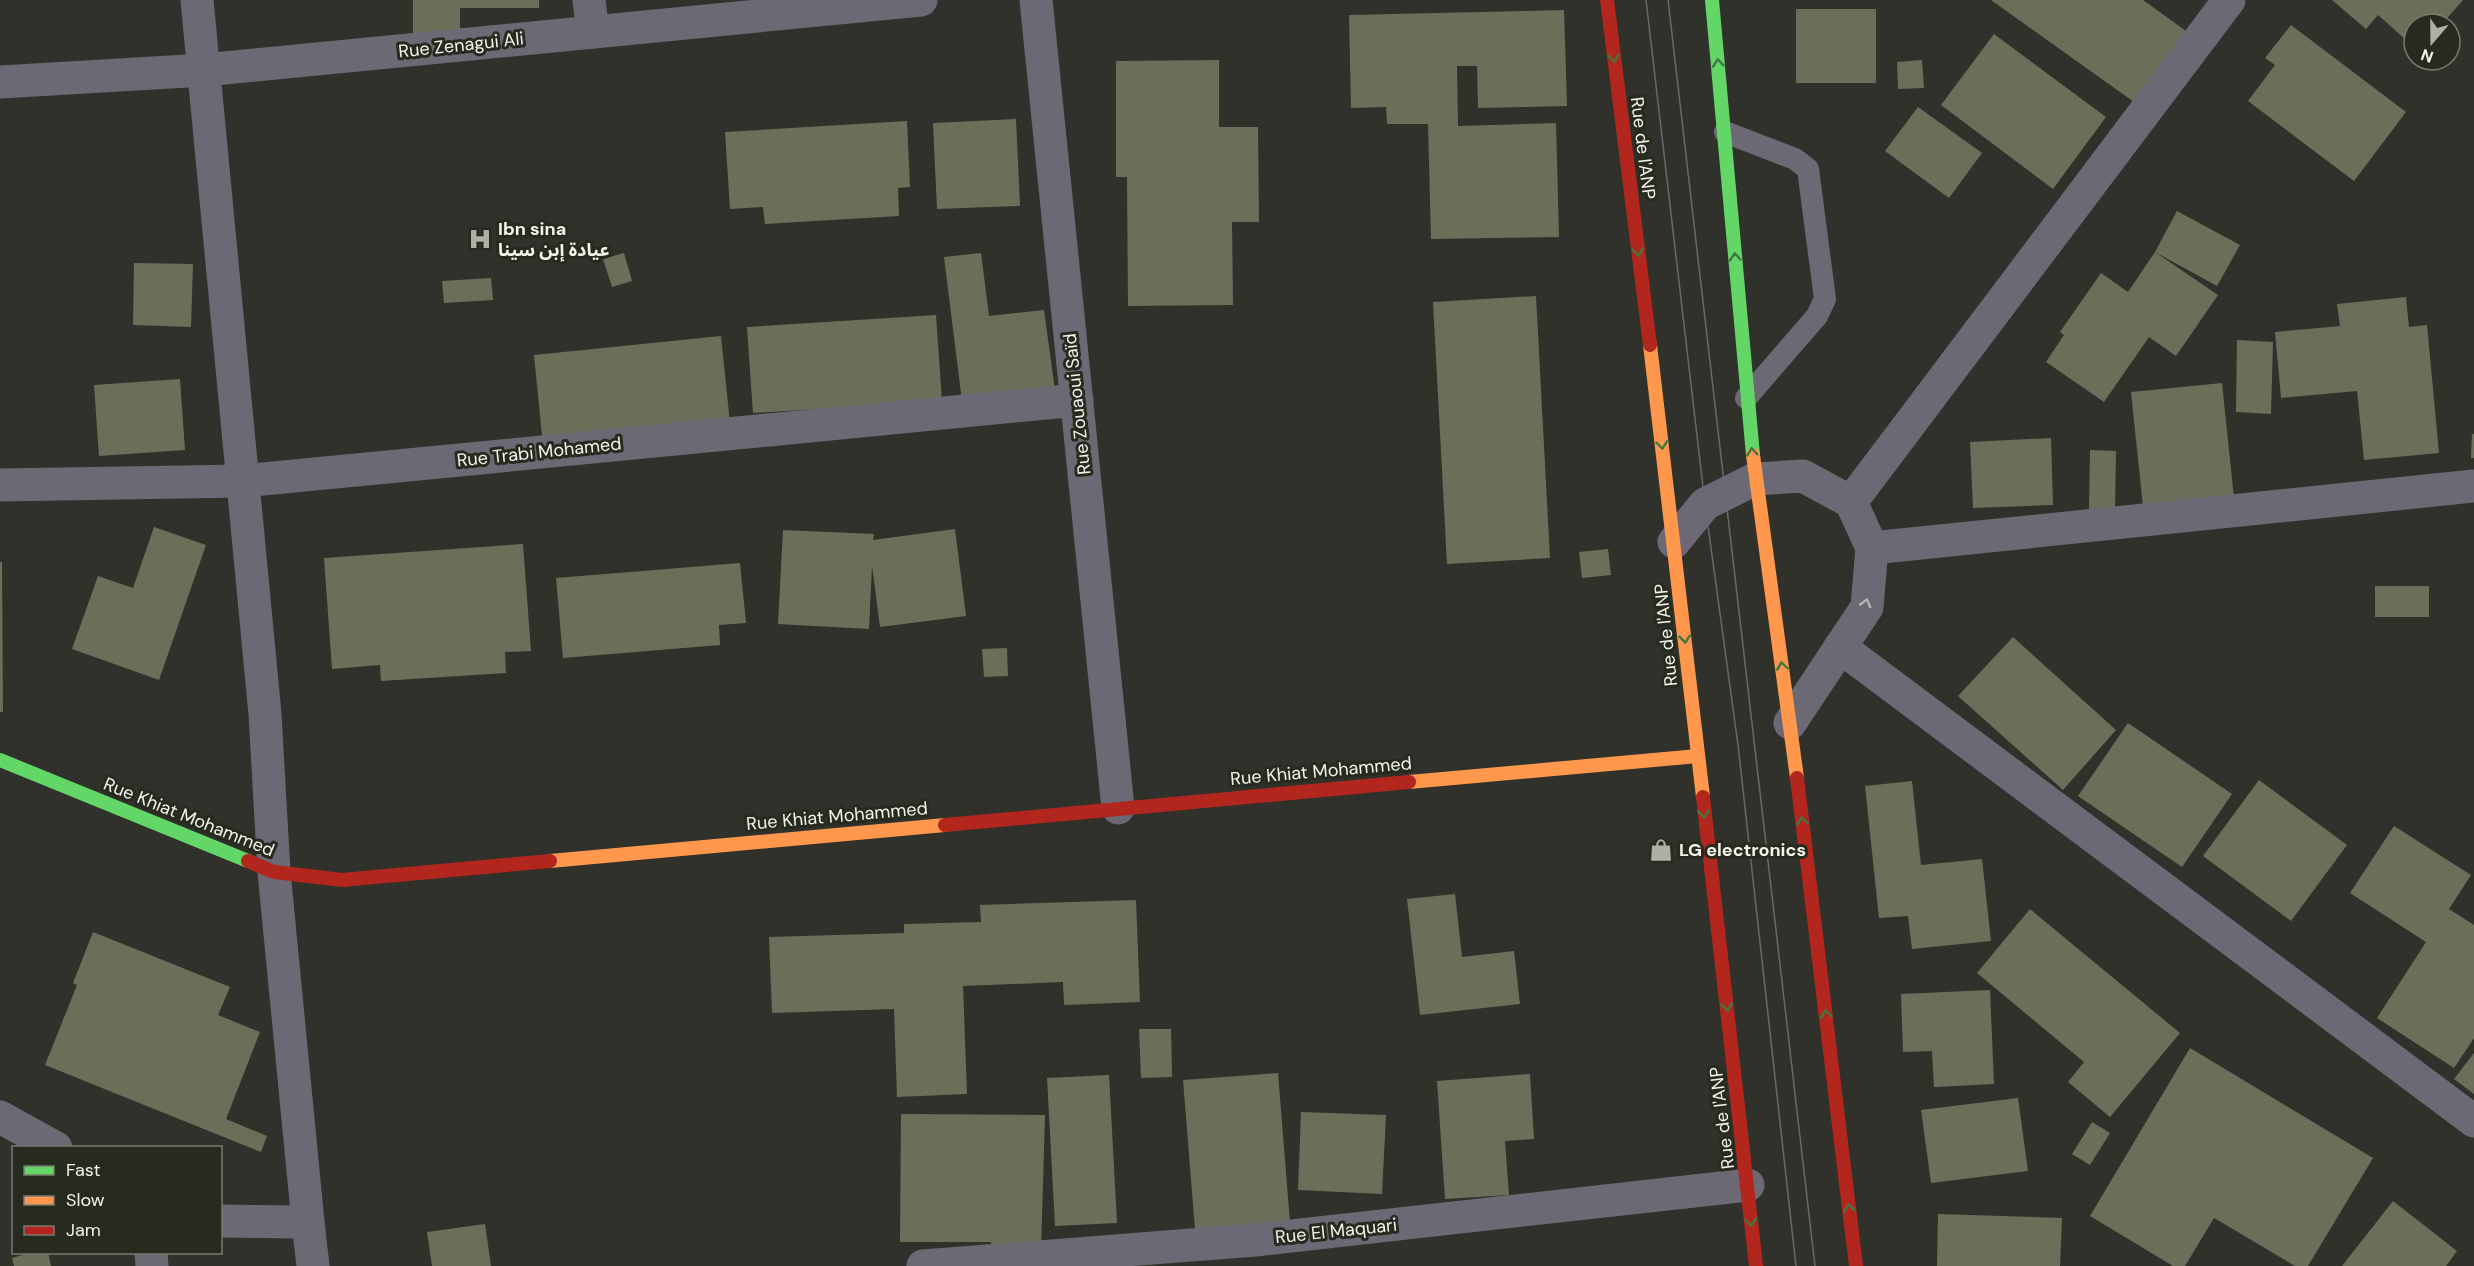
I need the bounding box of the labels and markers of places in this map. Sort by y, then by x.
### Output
place label: Ibn sina عيادة إبن سينا [498,217,610,262]
hospital icon: Ibn sina عيادة إبن سينا [467,226,493,252]
shop icon: LG electronics [1648,837,1674,863]
place label: LG electronics [1679,838,1806,862]

